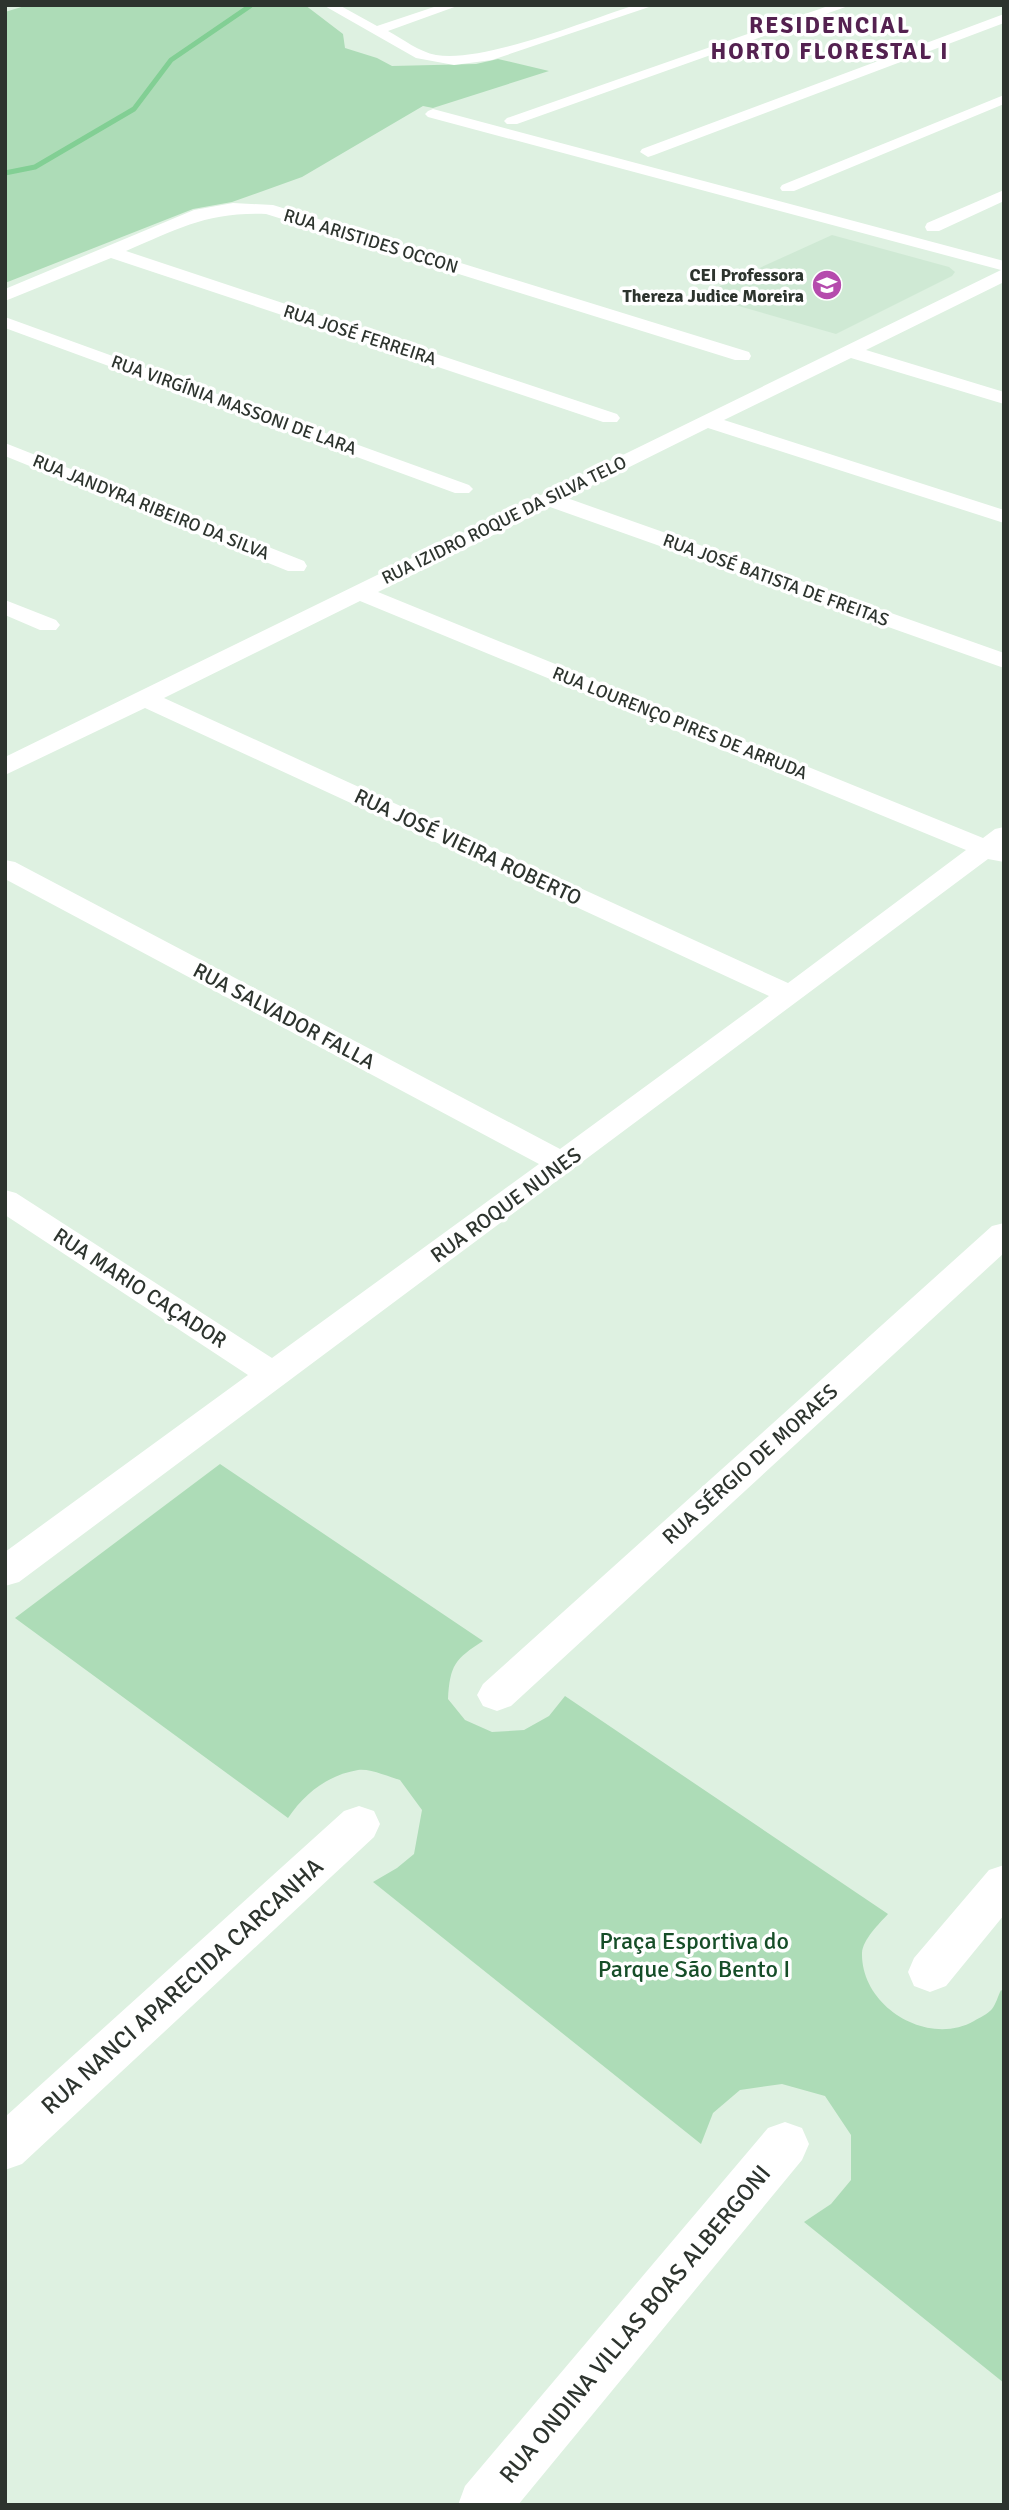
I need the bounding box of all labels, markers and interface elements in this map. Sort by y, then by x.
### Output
district label: RESIDENCIAL HORTO FLORESTAL I [710,11,950,66]
street label: RUA ARISTIDES OCCON [281,204,461,278]
place label: CEI Professora Thereza Judice Moreira [623,264,804,307]
school or university icon: CEI Professora Thereza Judice Moreira [810,268,844,302]
street label: RUA JOSÉ FERREIRA [281,300,439,370]
street label: RUA VIRGÍNIA MASSONI DE LARA [108,350,360,460]
street label: RUA JANDYRA RIBEIRO DA SILVA [30,449,272,565]
street label: RUA IZIDRO ROQUE DA SILVA TELO [378,451,630,589]
street label: RUA JOSÉ BATISTA DE FREITAS [660,529,892,631]
street label: RUA LOURENÇO PIRES DE ARRUDA [549,662,811,784]
street label: RUA JOSÉ VIEIRA ROBERTO [350,783,586,911]
street label: RUA SALVADOR FALLA [189,957,380,1075]
street label: RUA ROQUE NUNES [426,1142,586,1268]
street label: RUA MARIO CAÇADOR [49,1222,231,1354]
street label: RUA SÉRGIO DE MORAES [657,1378,843,1550]
street label: RUA NANCI APARECIDA CARCANHA [35,1851,330,2121]
park label: Praça Esportiva do Parque São Bento I [598,1926,790,1984]
street label: RUA ONDINA VILLAS BOAS ALBERGONI [493,2159,777,2489]

